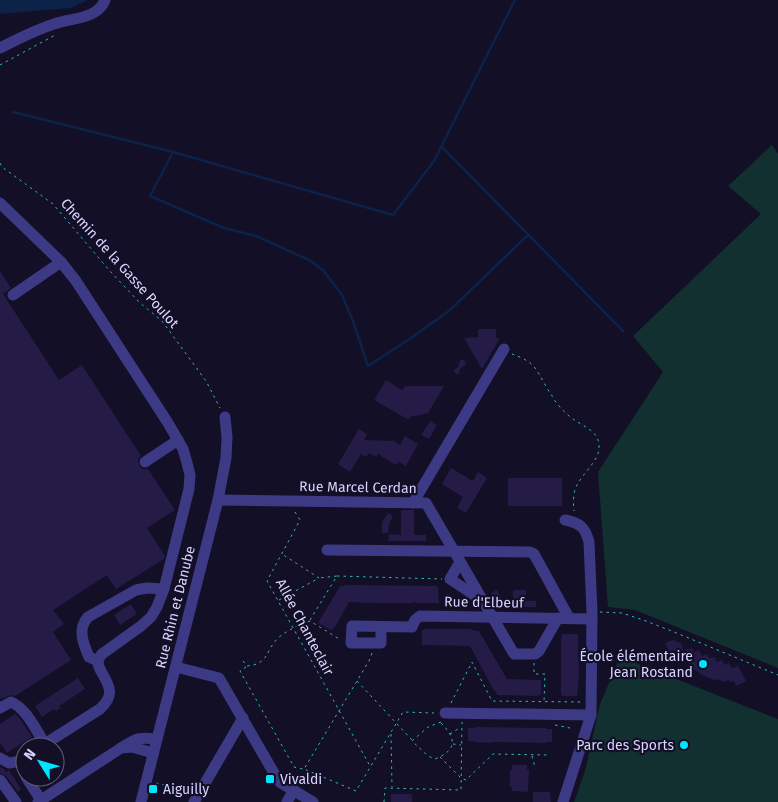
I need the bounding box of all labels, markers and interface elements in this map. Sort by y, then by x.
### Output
street label: Chemin de la Gasse Poulot [57,195,183,332]
street label: Rue Marcel Cerdan [299,478,417,497]
street label: Rue Rhin et Danube [152,544,199,670]
street label: Allée Chanteclair [272,576,337,679]
street label: Rue d'Elbeuf [444,593,525,612]
place label: École élémentaire Jean Rostand [580,647,693,681]
marker: École élémentaire Jean Rostand [697,658,709,670]
north arrow [15,737,65,787]
place label: Parc des Sports [576,737,674,754]
marker: Parc des Sports [678,739,690,751]
text: N [20,746,40,763]
place label: Vivaldi [280,771,322,788]
marker: Vivaldi [264,773,276,785]
place label: Aiguilly [163,781,209,798]
marker: Aiguilly [147,783,159,795]

